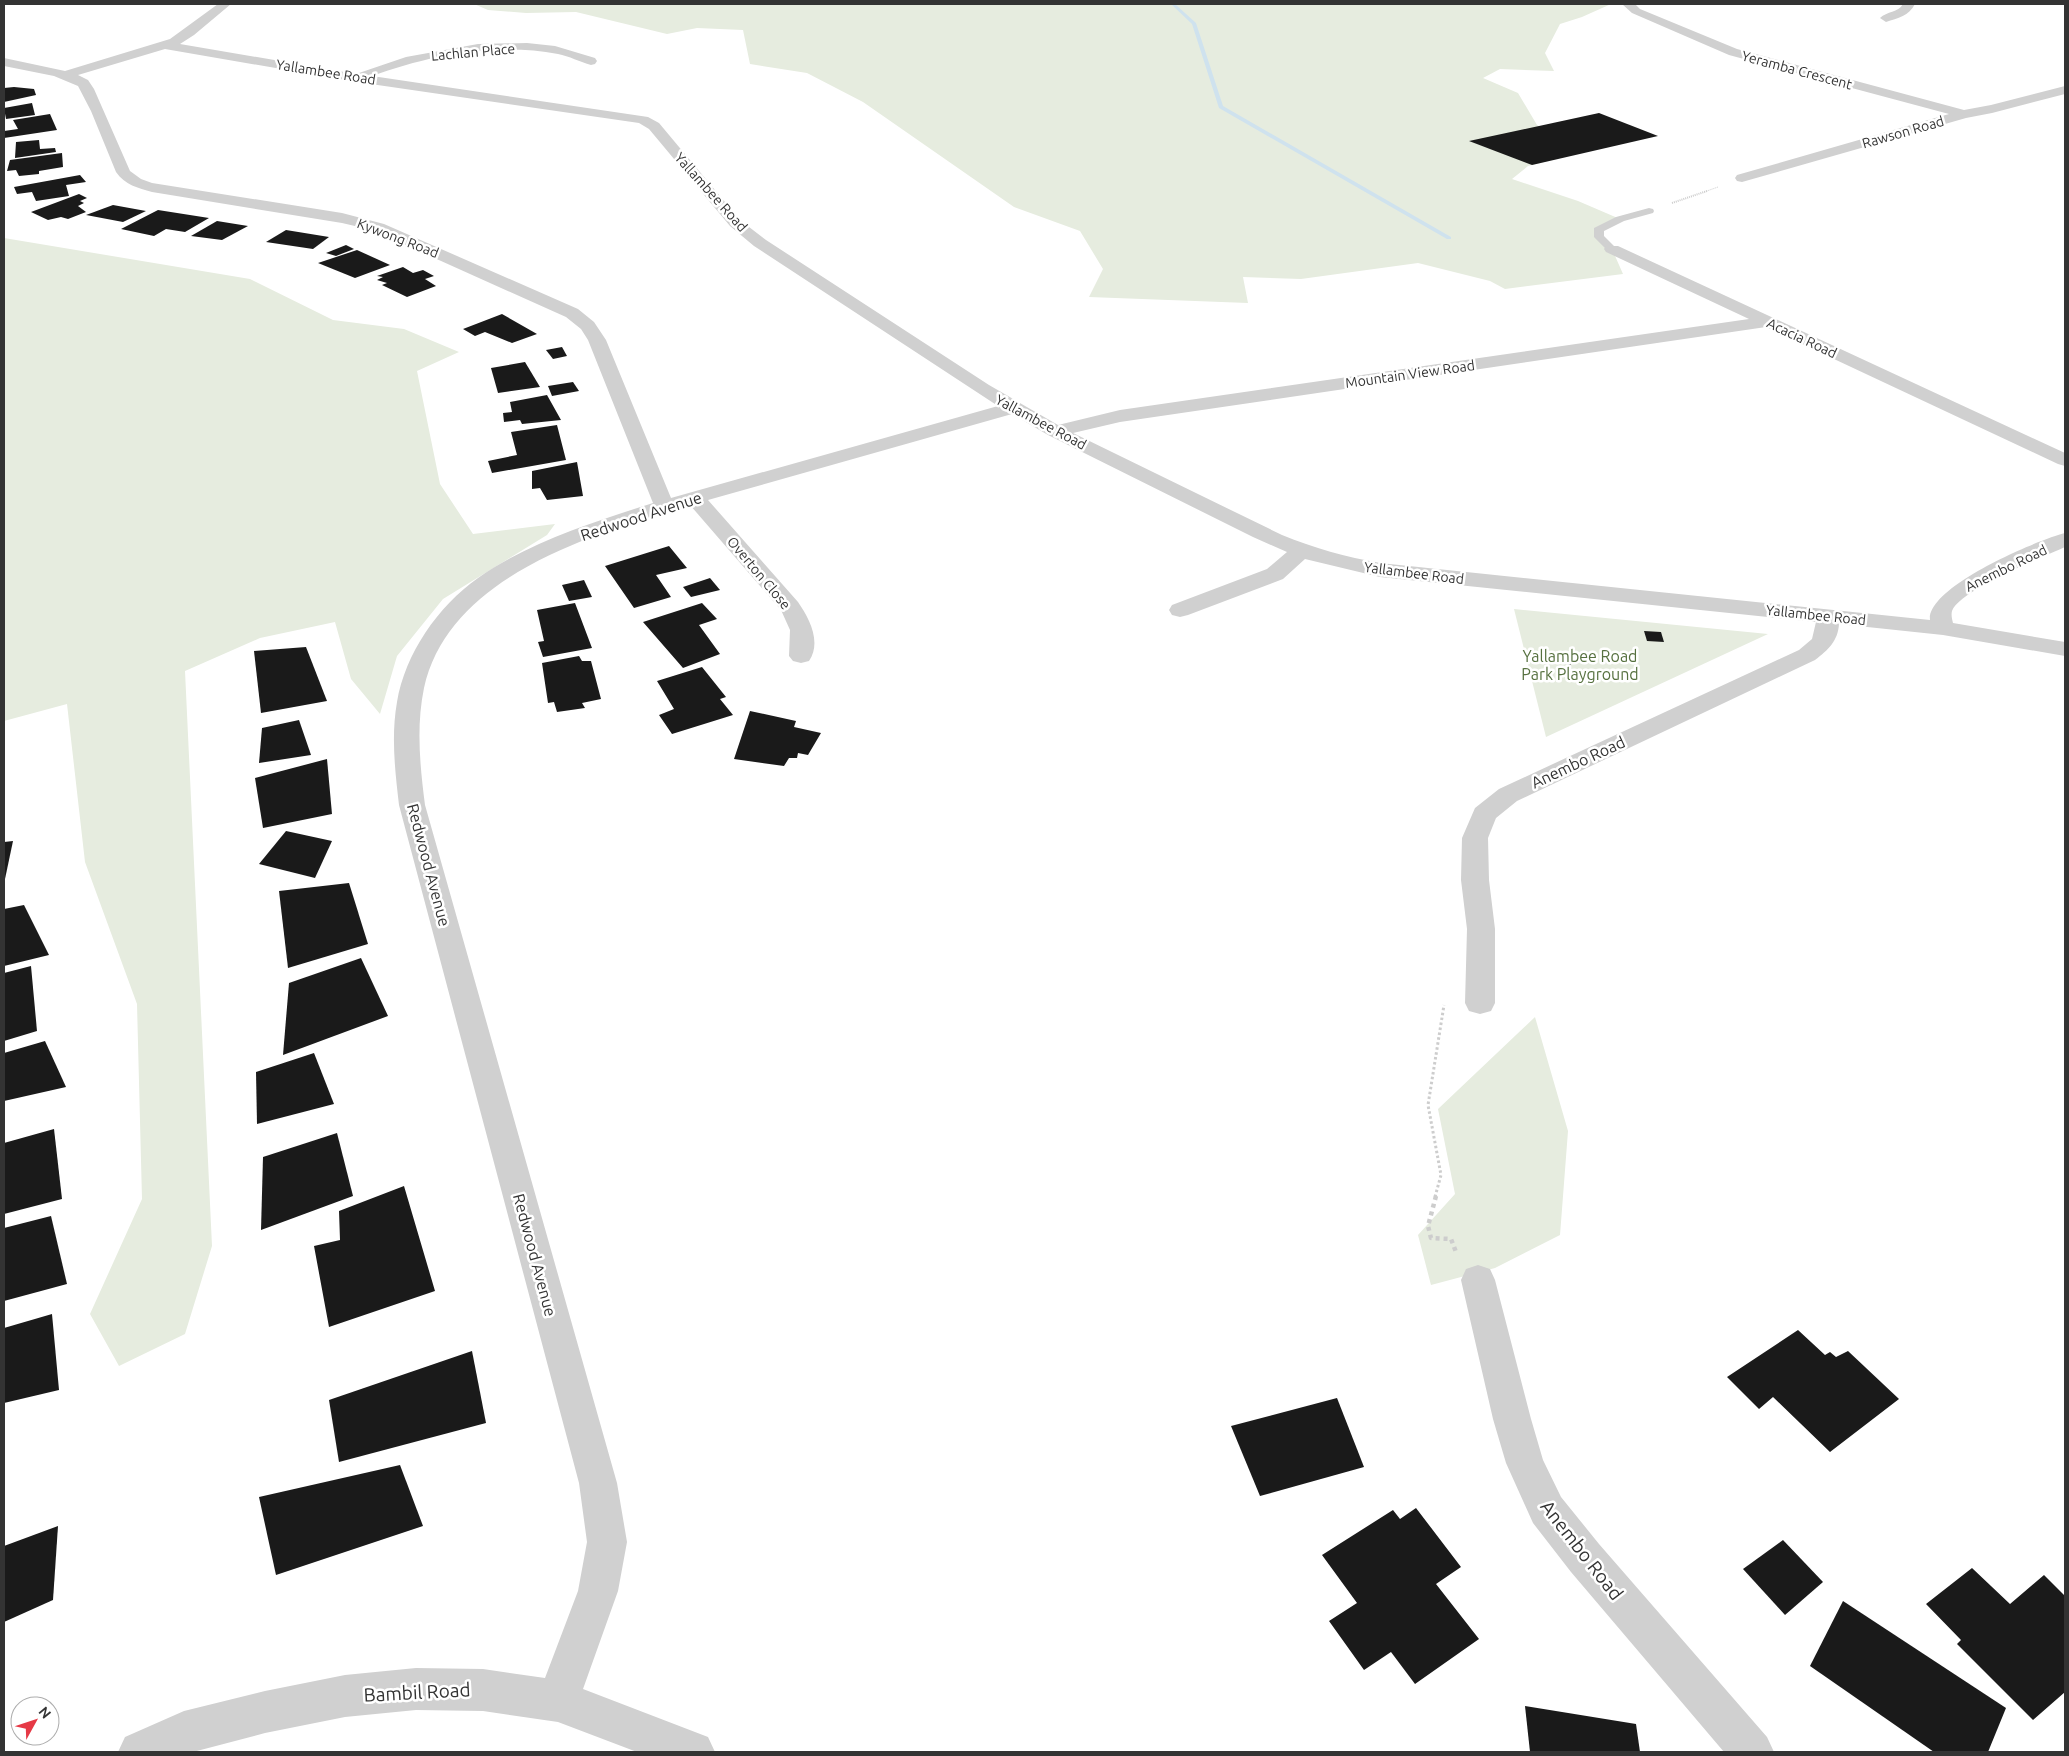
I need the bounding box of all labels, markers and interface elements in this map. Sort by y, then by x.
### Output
street label: Lachlan Place [430,40,516,64]
street label: Yeramba Crescent [1740,48,1854,93]
street label: Yallambee Road [275,56,377,88]
street label: Rawson Road [1860,113,1946,151]
street label: Yallambee Road [671,149,751,235]
street label: Kywong Road [355,215,441,261]
street label: Acacia Road [1764,315,1840,361]
street label: Mountain View Road [1344,357,1476,391]
street label: Yallambee Road [993,391,1089,453]
street label: Redwood Avenue [578,488,704,544]
street label: Overton Close [724,533,794,613]
street label: Anembo Road [1963,541,2049,595]
street label: Yallambee Road [1363,559,1465,587]
street label: Yallambee Road [1765,602,1867,628]
park label: Yallambee Road Park Playground [1521,647,1639,683]
street label: Anembo Road [1528,732,1628,792]
street label: Redwood Avenue [404,802,454,928]
street label: Redwood Avenue [510,1192,560,1318]
street label: Anembo Road [1536,1496,1628,1604]
street label: Bambil Road [363,1678,471,1706]
north arrow [10,1696,60,1746]
text: N [35,1703,54,1722]

